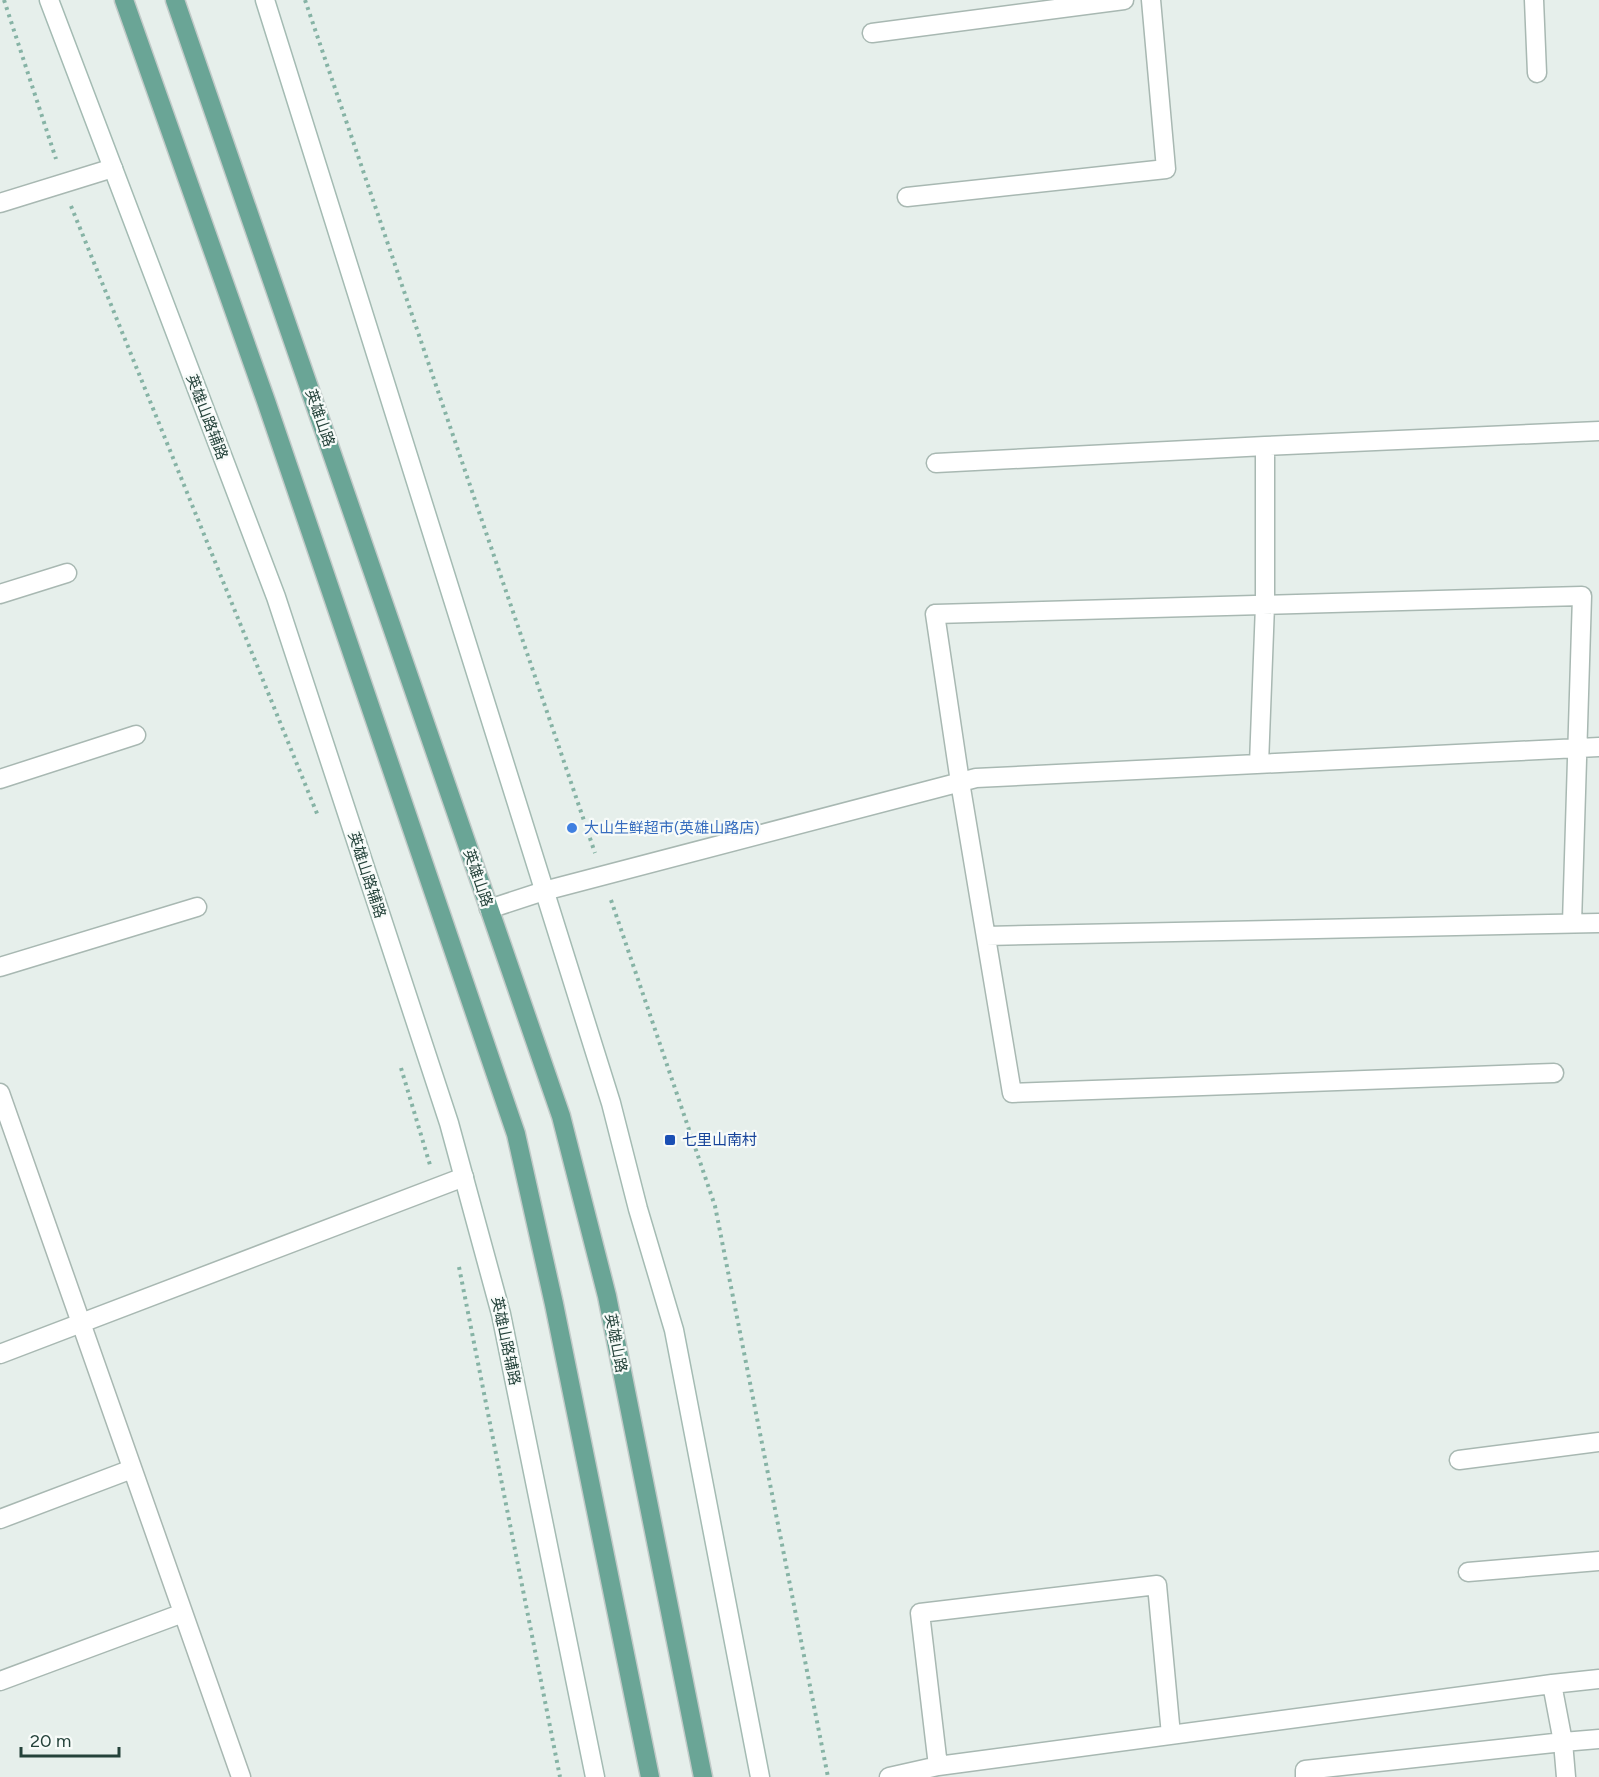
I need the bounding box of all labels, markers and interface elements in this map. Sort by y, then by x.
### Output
street label: 英雄山路辅路 [182,372,232,462]
street label: 英雄山路 [302,387,338,449]
place label: 大山生鲜超市(英雄山路店) [584,819,760,837]
marker: 大山生鲜超市(英雄山路店) [565,821,579,835]
street label: 英雄山路辅路 [345,829,389,921]
street label: 英雄山路 [460,847,496,909]
place label: 七里山南村 [682,1131,757,1149]
marker: 七里山南村 [663,1133,677,1147]
street label: 英雄山路辅路 [488,1295,524,1387]
street label: 英雄山路 [601,1312,631,1374]
scale bar [21,1720,118,1758]
text: 20 m [30,1730,71,1752]

